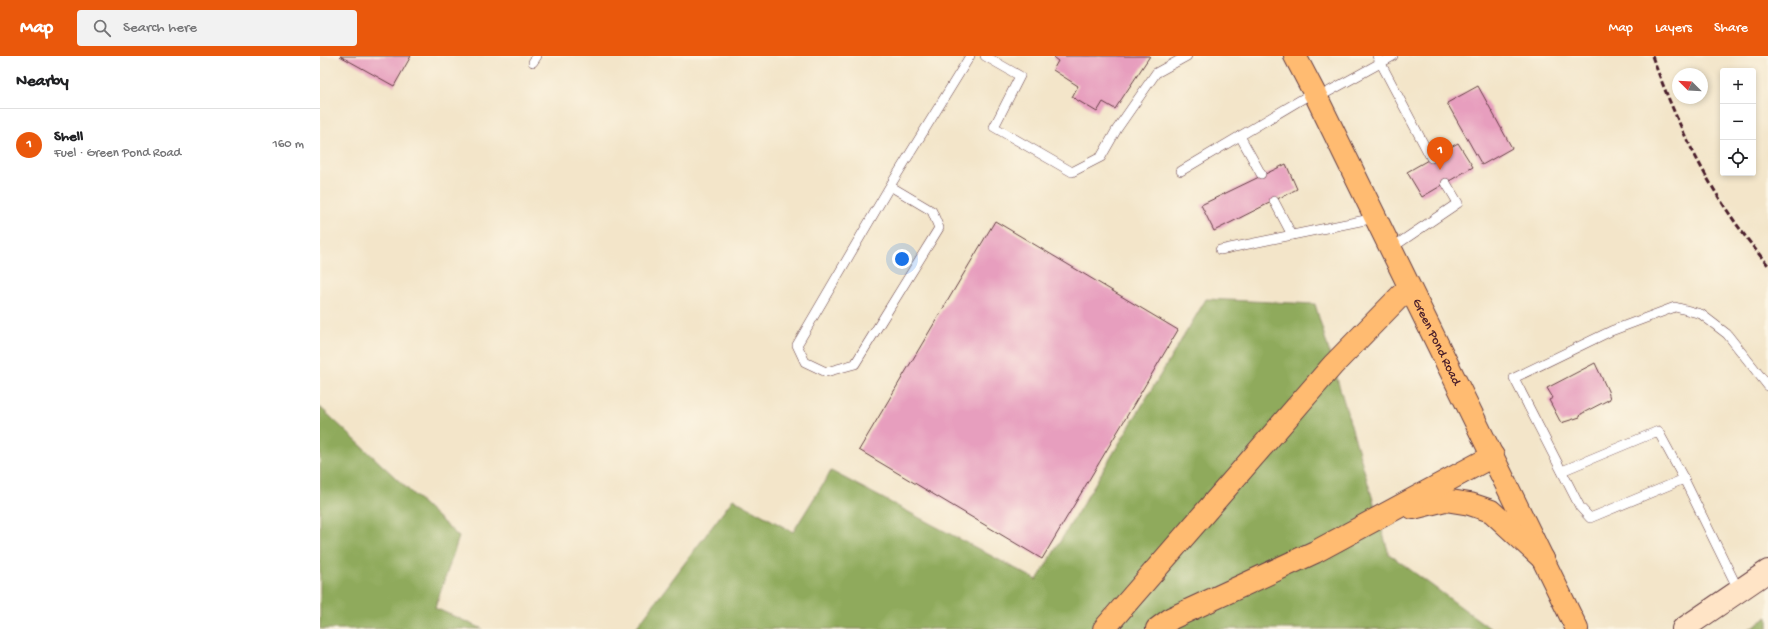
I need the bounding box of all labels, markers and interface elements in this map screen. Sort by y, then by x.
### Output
search box [77,10,357,46]
text: Map [20,17,53,40]
icon: search [91,17,113,39]
text: Search here [123,19,197,37]
text: Map [1609,20,1633,37]
text: Layers [1655,20,1692,37]
text: Share [1714,20,1748,37]
north arrow [1672,68,1708,104]
map controls [1720,68,1756,176]
button: + [1720,68,1756,104]
text: Nearby [16,72,69,92]
button: − [1720,104,1756,140]
text: Shell [54,128,83,146]
text: 1 [26,137,32,152]
text: 160 m [272,137,304,152]
pin: 1 [1427,137,1453,170]
button: locate [1720,140,1756,176]
text: Fuel · Green Pond Road [54,146,181,161]
your location [892,249,912,269]
street label: Green Pond Road [1409,296,1465,389]

